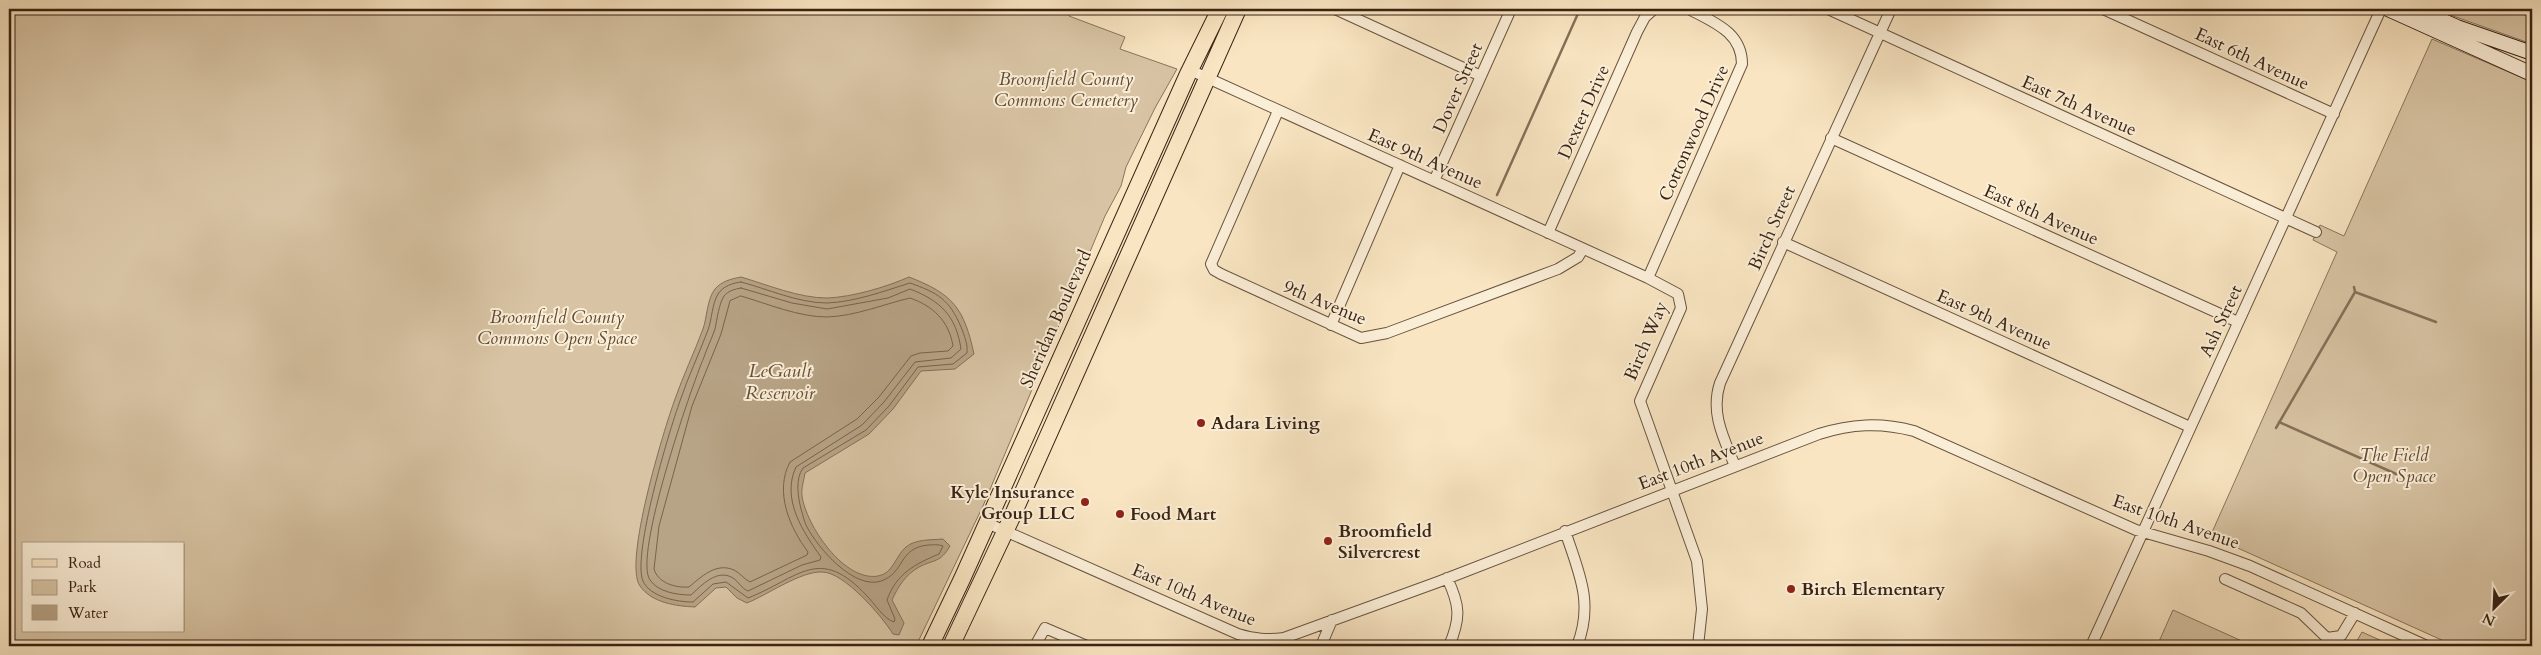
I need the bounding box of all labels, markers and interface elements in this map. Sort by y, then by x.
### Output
street label: East 6th Avenue [2191,22,2313,96]
street label: Dover Street [1427,39,1489,137]
street label: Dexter Drive [1552,61,1616,163]
street label: Cottonwood Drive [1653,61,1735,205]
park label: Broomfield County Commons Cemetery [994,67,1138,113]
street label: East 7th Avenue [2018,69,2140,143]
street label: East 9th Avenue [1364,122,1486,196]
street label: East 8th Avenue [1980,178,2102,252]
street label: Birch Street [1742,181,1802,274]
street label: Sheridan Boulevard [1014,246,1098,392]
street label: 9th Avenue [1280,274,1370,332]
street label: Ash Street [2193,281,2249,361]
street label: East 9th Avenue [1933,283,2055,357]
street label: Birch Way [1618,297,1674,385]
park label: Broomfield County Commons Open Space [477,305,638,351]
water label: LeGault Reservoir [745,358,816,406]
place label: Adara Living [1211,411,1320,436]
marker: Adara Living [1195,417,1207,429]
street label: East 10th Avenue [1635,426,1767,496]
park label: The Field Open Space [2353,443,2437,489]
place label: Kyle Insurance Group LLC [950,480,1075,526]
street label: East 10th Avenue [2109,489,2243,555]
marker: Kyle Insurance Group LLC [1079,496,1091,508]
place label: Food Mart [1130,502,1217,527]
marker: Food Mart [1114,508,1126,520]
place label: Broomfield Silvercrest [1338,519,1433,565]
marker: Broomfield Silvercrest [1322,535,1334,547]
legend [22,542,185,632]
text: Road [68,553,101,573]
street label: East 10th Avenue [1128,558,1260,632]
text: Park [68,577,97,597]
place label: Birch Elementary [1801,577,1946,602]
north arrow [2468,582,2518,632]
marker: Birch Elementary [1785,583,1797,595]
text: Water [67,603,109,623]
text: N [2479,608,2498,631]

